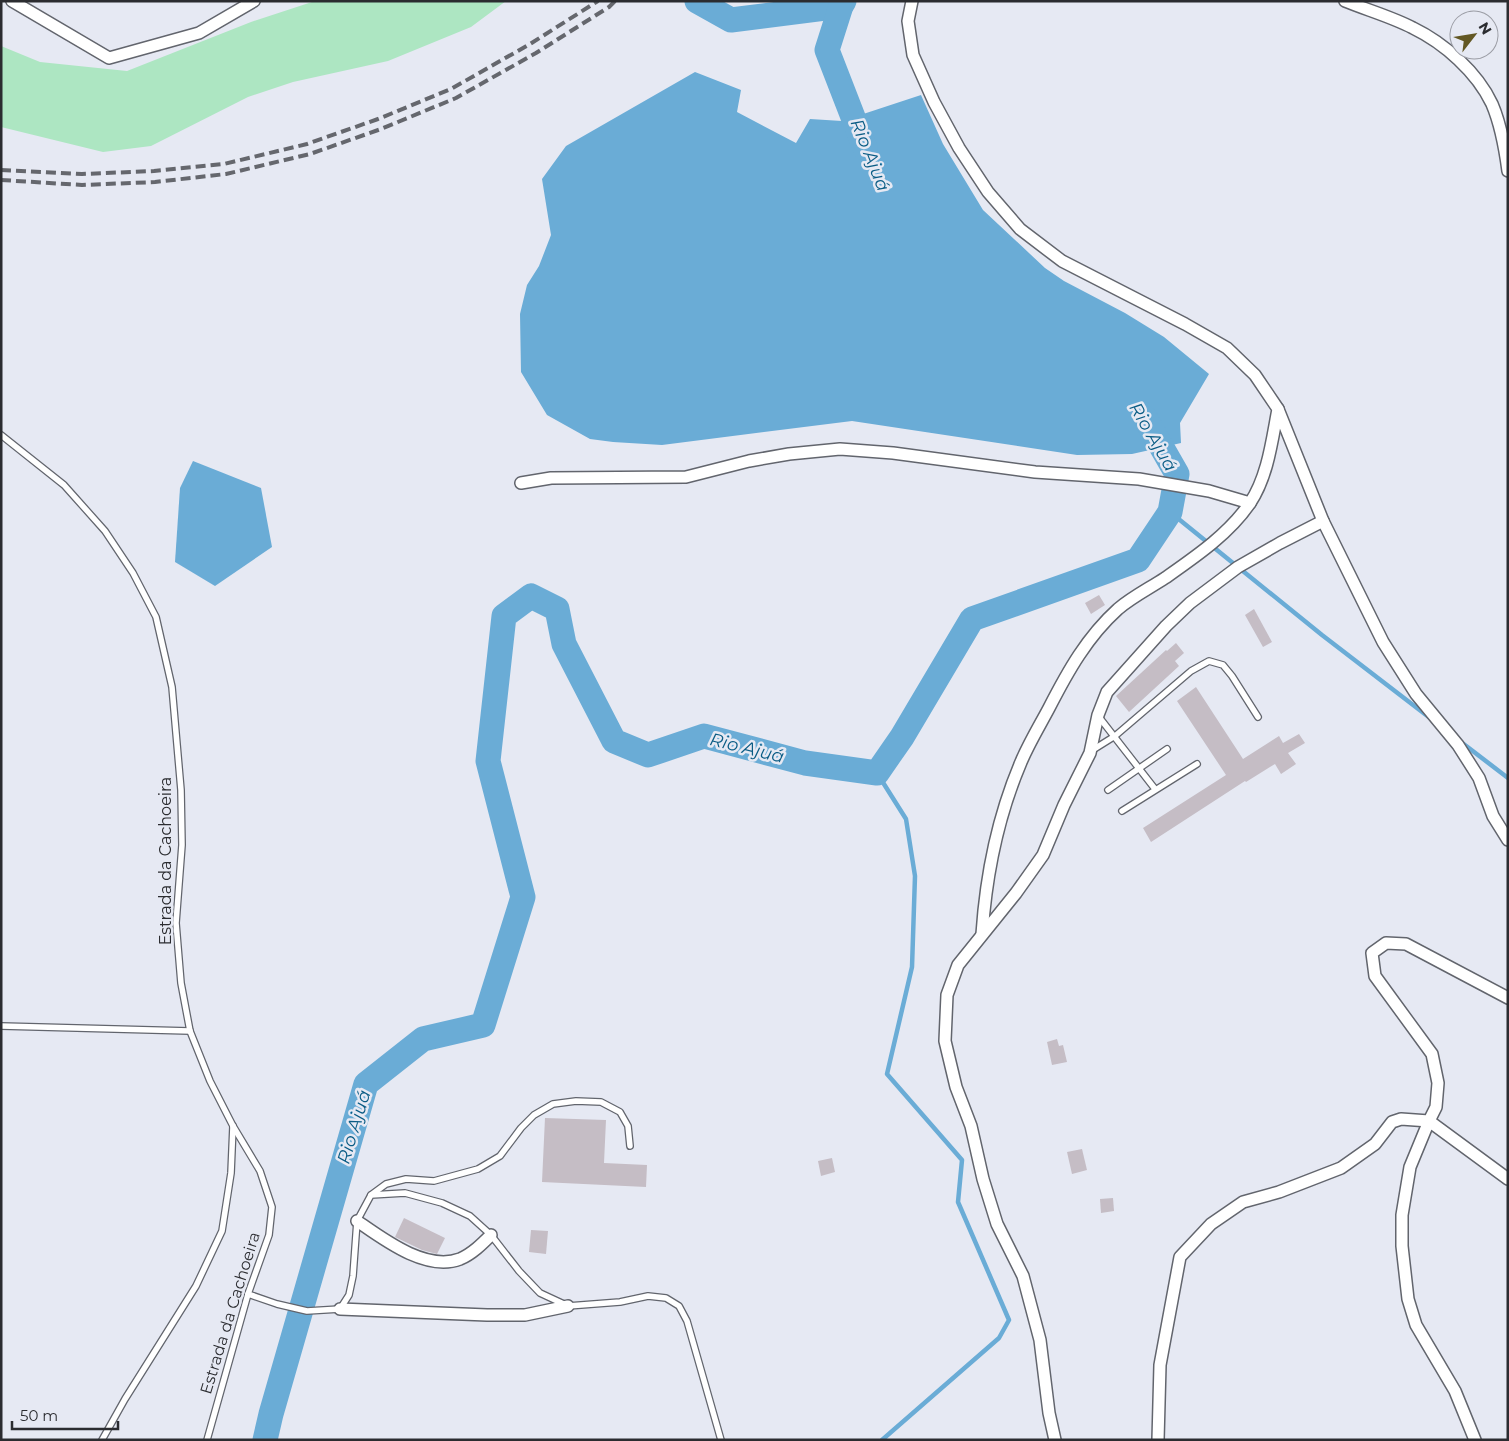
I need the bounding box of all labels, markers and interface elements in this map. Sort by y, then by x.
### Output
north arrow [1449,10,1499,60]
text: N [1475,19,1496,38]
water label: Rio Ajuá [846,116,894,194]
water label: Rio Ajuá [1124,399,1182,475]
water label: Rio Ajuá [707,728,787,768]
street label: Estrada da Cachoeira [156,777,175,945]
water label: Rio Ajuá [332,1087,376,1167]
street label: Estrada da Cachoeira [196,1230,264,1396]
scale bar [12,1398,119,1430]
text: 50 m [20,1406,58,1425]

